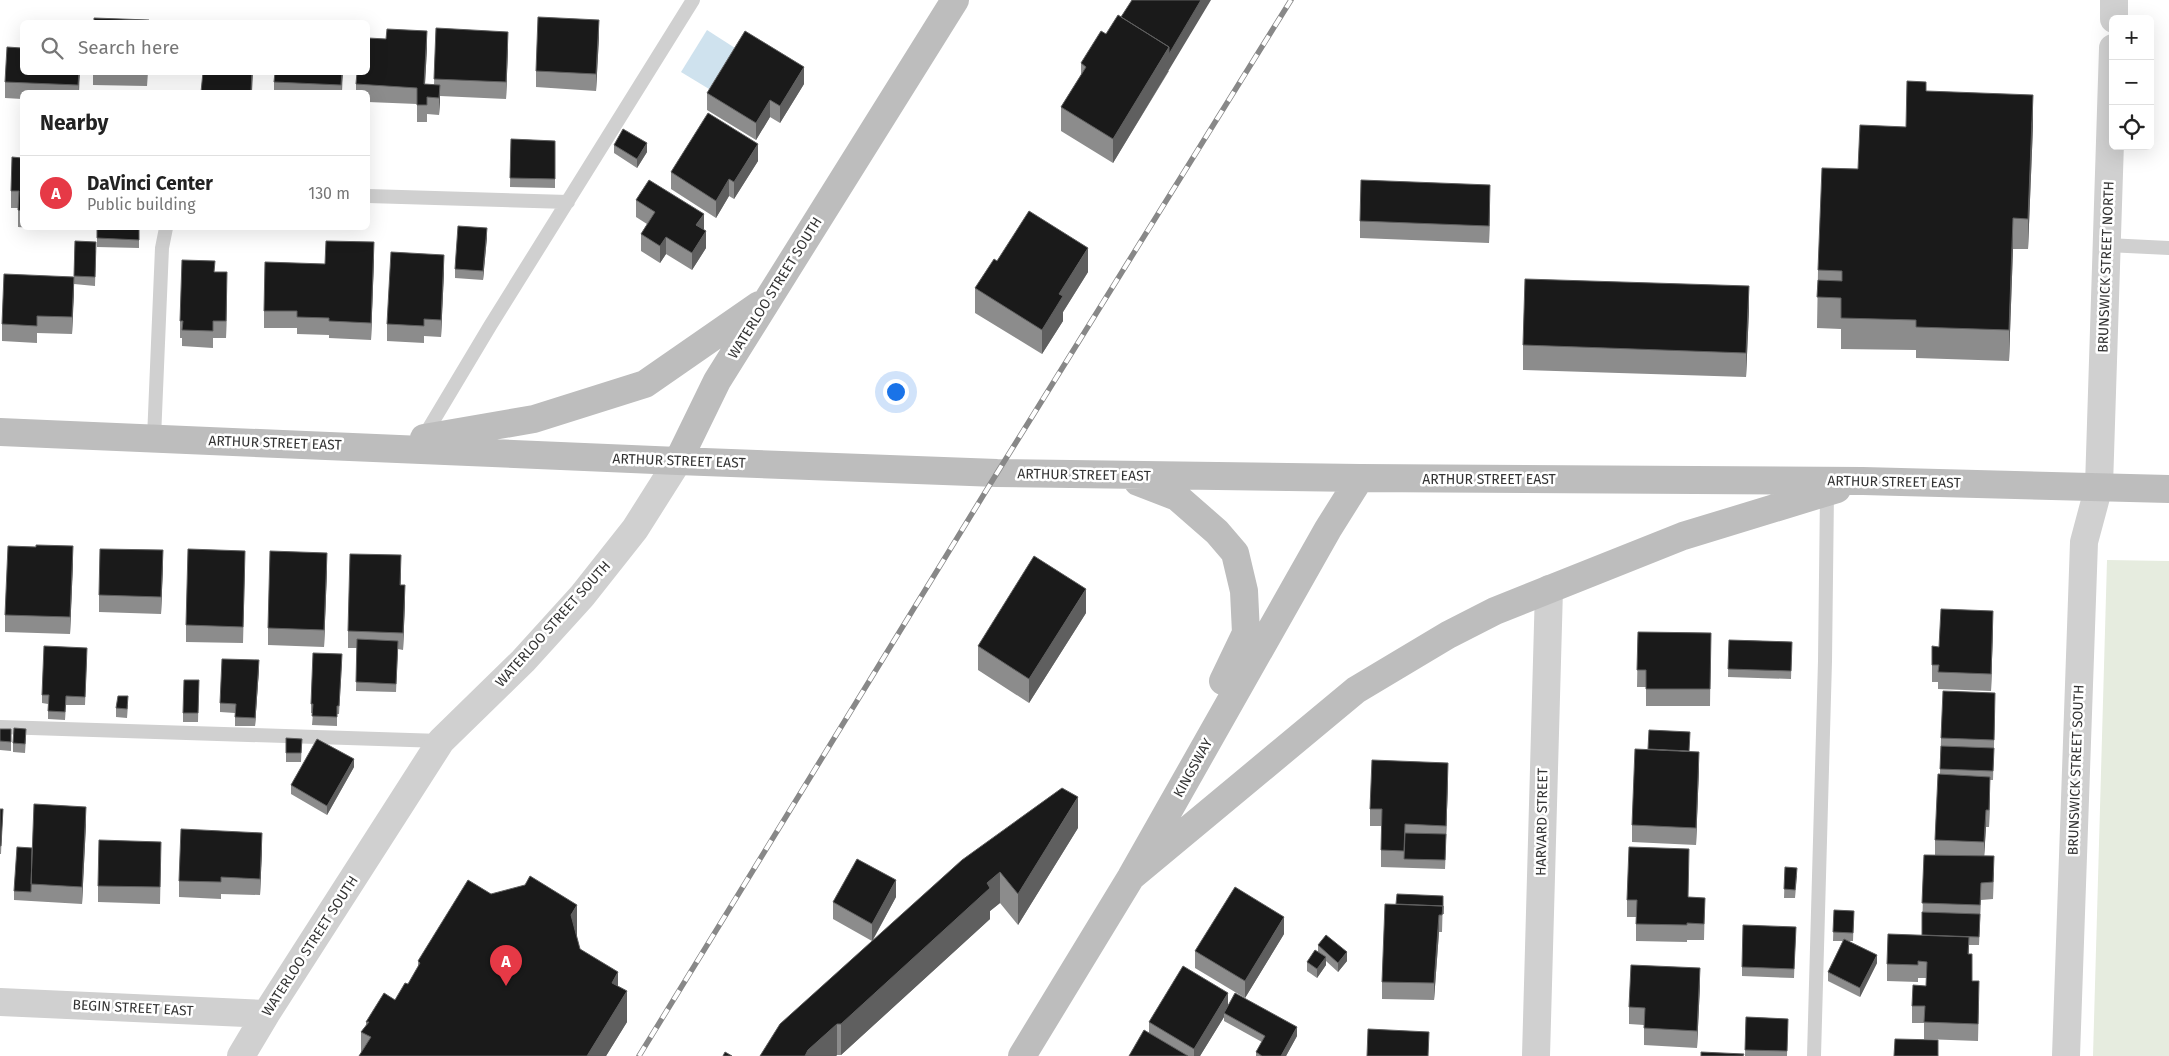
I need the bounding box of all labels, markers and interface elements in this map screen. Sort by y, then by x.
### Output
map controls [2109,15,2154,150]
button: + [2109,15,2154,60]
search box [20,20,370,75]
icon: search [38,34,66,62]
text: Search here [78,36,179,59]
button: − [2109,60,2154,105]
button: locate [2109,105,2154,150]
text: Nearby [40,110,108,136]
text: DaVinci Center [87,172,213,195]
street label: BRUNSWICK STREET NORTH [2095,181,2117,353]
text: A [51,184,61,203]
text: 130 m [308,184,350,203]
text: Public building [87,195,195,214]
street label: WATERLOO STREET SOUTH [724,214,826,362]
your location [883,379,909,405]
street label: ARTHUR STREET EAST [208,432,343,454]
street label: ARTHUR STREET EAST [612,450,747,472]
street label: ARTHUR STREET EAST [1017,465,1152,485]
street label: ARTHUR STREET EAST [1422,471,1556,488]
street label: ARTHUR STREET EAST [1827,472,1962,492]
street label: WATERLOO STREET SOUTH [492,557,614,691]
street label: BRUNSWICK STREET SOUTH [2065,684,2087,856]
street label: KINGSWAY [1170,735,1216,800]
street label: HARVARD STREET [1533,767,1551,876]
street label: WATERLOO STREET SOUTH [258,873,362,1019]
pin: A [490,945,522,986]
street label: BEGIN STREET EAST [72,996,195,1020]

